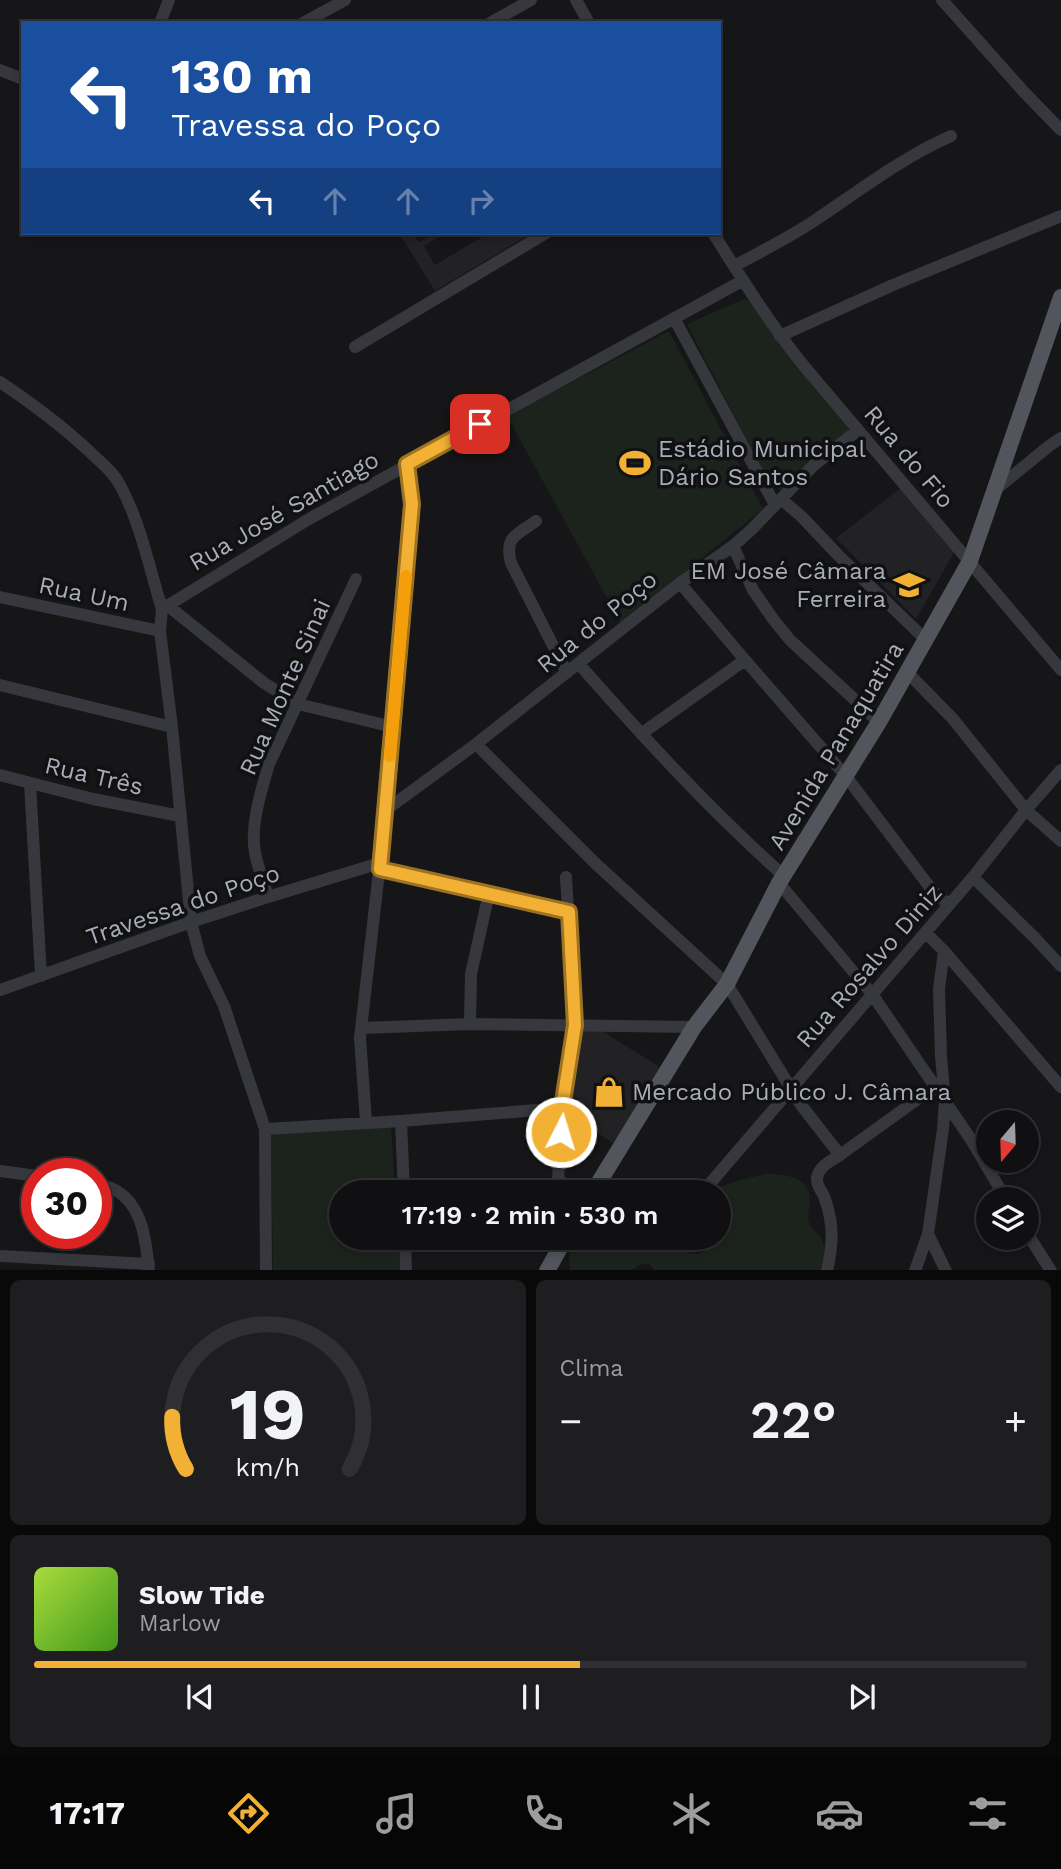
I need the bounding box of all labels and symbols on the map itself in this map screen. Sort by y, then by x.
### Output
pin [450,394,510,454]
street label: Rua do Fio [858,400,960,514]
place label: Estádio Municipal Dário Santos [658,435,866,491]
street label: Rua José Santiago [184,445,384,577]
sports icon: Estádio Municipal Dário Santos [618,446,652,480]
place label: EM José Câmara Ferreira [691,557,886,613]
street label: Rua do Poço [531,565,663,679]
school or university icon: EM José Câmara Ferreira [892,568,926,602]
street label: Rua Um [36,571,132,617]
street label: Rua Monte Sinai [234,595,336,779]
street label: Avenida Panaquatira [763,637,909,855]
street label: Rua Três [42,751,146,801]
street label: Travessa do Poço [83,859,283,951]
street label: Rua Rosalvo Diniz [790,879,948,1053]
shop icon: Mercado Público J. Câmara [592,1075,626,1109]
place label: Mercado Público J. Câmara [632,1078,951,1106]
position arrow [524,1095,598,1169]
north arrow [976,1110,1040,1172]
speed limit sign: 30 [21,1158,112,1249]

